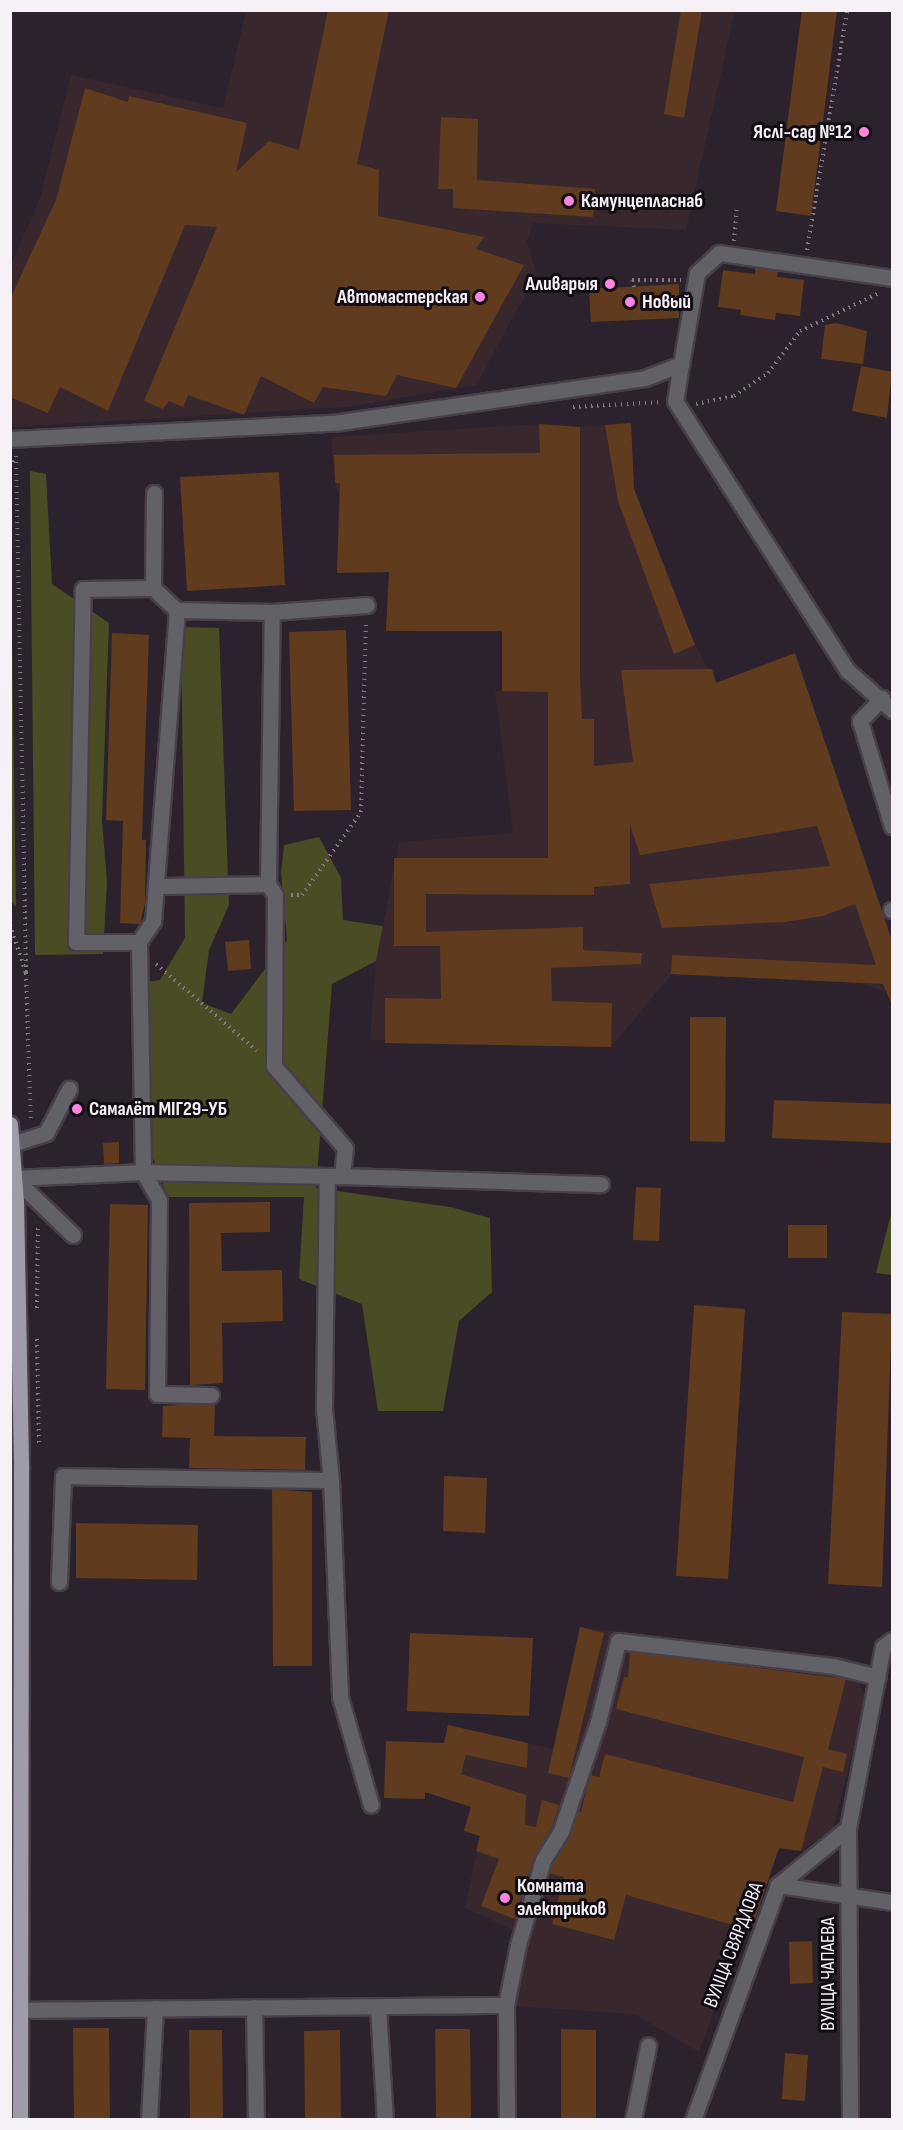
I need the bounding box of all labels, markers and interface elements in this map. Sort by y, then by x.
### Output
place label: Яслі-сад №12 [753,120,852,144]
marker: Яслі-сад №12 [857,125,871,139]
place label: Камунцепласнаб [581,189,703,213]
marker: Камунцепласнаб [562,194,576,208]
place label: Аливарыя [525,272,598,296]
marker: Аливарыя [603,277,617,291]
place label: Автомастерская [337,285,468,309]
marker: Автомастерская [473,290,487,304]
place label: Новый [642,290,691,314]
marker: Новый [623,295,637,309]
place label: Самалёт МІГ29-УБ [89,1097,227,1121]
marker: Самалёт МІГ29-УБ [70,1102,84,1116]
place label: Комната электриков [517,1874,606,1921]
street label: ВУЛІЦА СВЯРДЛОВА [699,1879,769,2011]
marker: Комната электриков [498,1891,512,1905]
street label: ВУЛІЦА ЧАПАЕВА [816,1917,840,2031]

